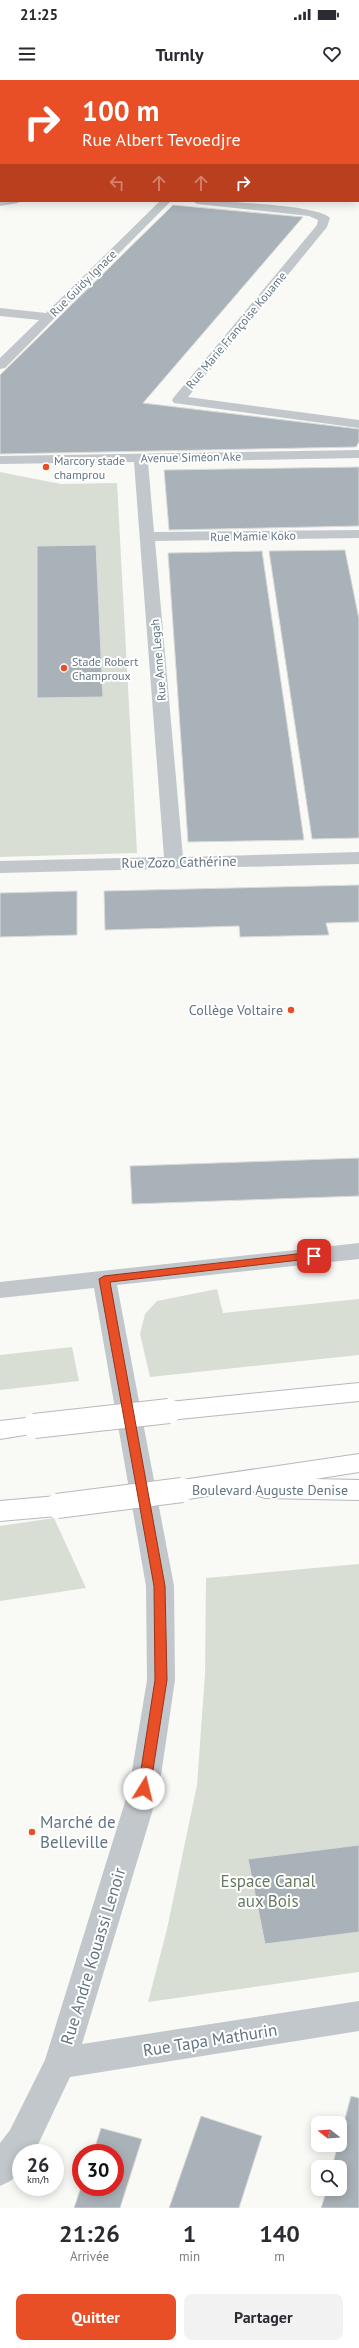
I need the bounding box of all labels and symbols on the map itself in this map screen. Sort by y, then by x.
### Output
street label: Rue Guidy Ignace [46,246,120,320]
street label: Rue Marie Françoise Kouame [183,268,289,392]
street label: Avenue Siméon Ake [141,449,241,465]
place label: Marcory stade champrou [54,453,125,482]
marker: Marcory stade champrou [41,462,51,472]
street label: Rue Mamie Koko [210,528,296,544]
street label: Rue Anne Legah [147,618,169,702]
place label: Stade Robert Champroux [72,654,138,683]
marker: Stade Robert Champroux [59,663,69,673]
street label: Rue Zozo Cathérine [121,852,237,872]
place label: Collège Voltaire [189,1001,283,1019]
marker: Collège Voltaire [286,1005,296,1015]
pin [297,1239,331,1273]
street label: Boulevard Auguste Denise [192,1481,348,1499]
position arrow [123,1768,165,1810]
place label: Marché de Belleville [40,1811,116,1853]
marker: Marché de Belleville [27,1827,37,1837]
street label: Rue Andre Kouassi Lenoir [56,1865,130,2047]
park label: Espace Canal aux Bois [221,1870,315,1912]
street label: Rue Tapa Mathurin [141,2019,279,2061]
north arrow [311,2116,347,2152]
speed limit sign: 30 [72,2144,124,2196]

